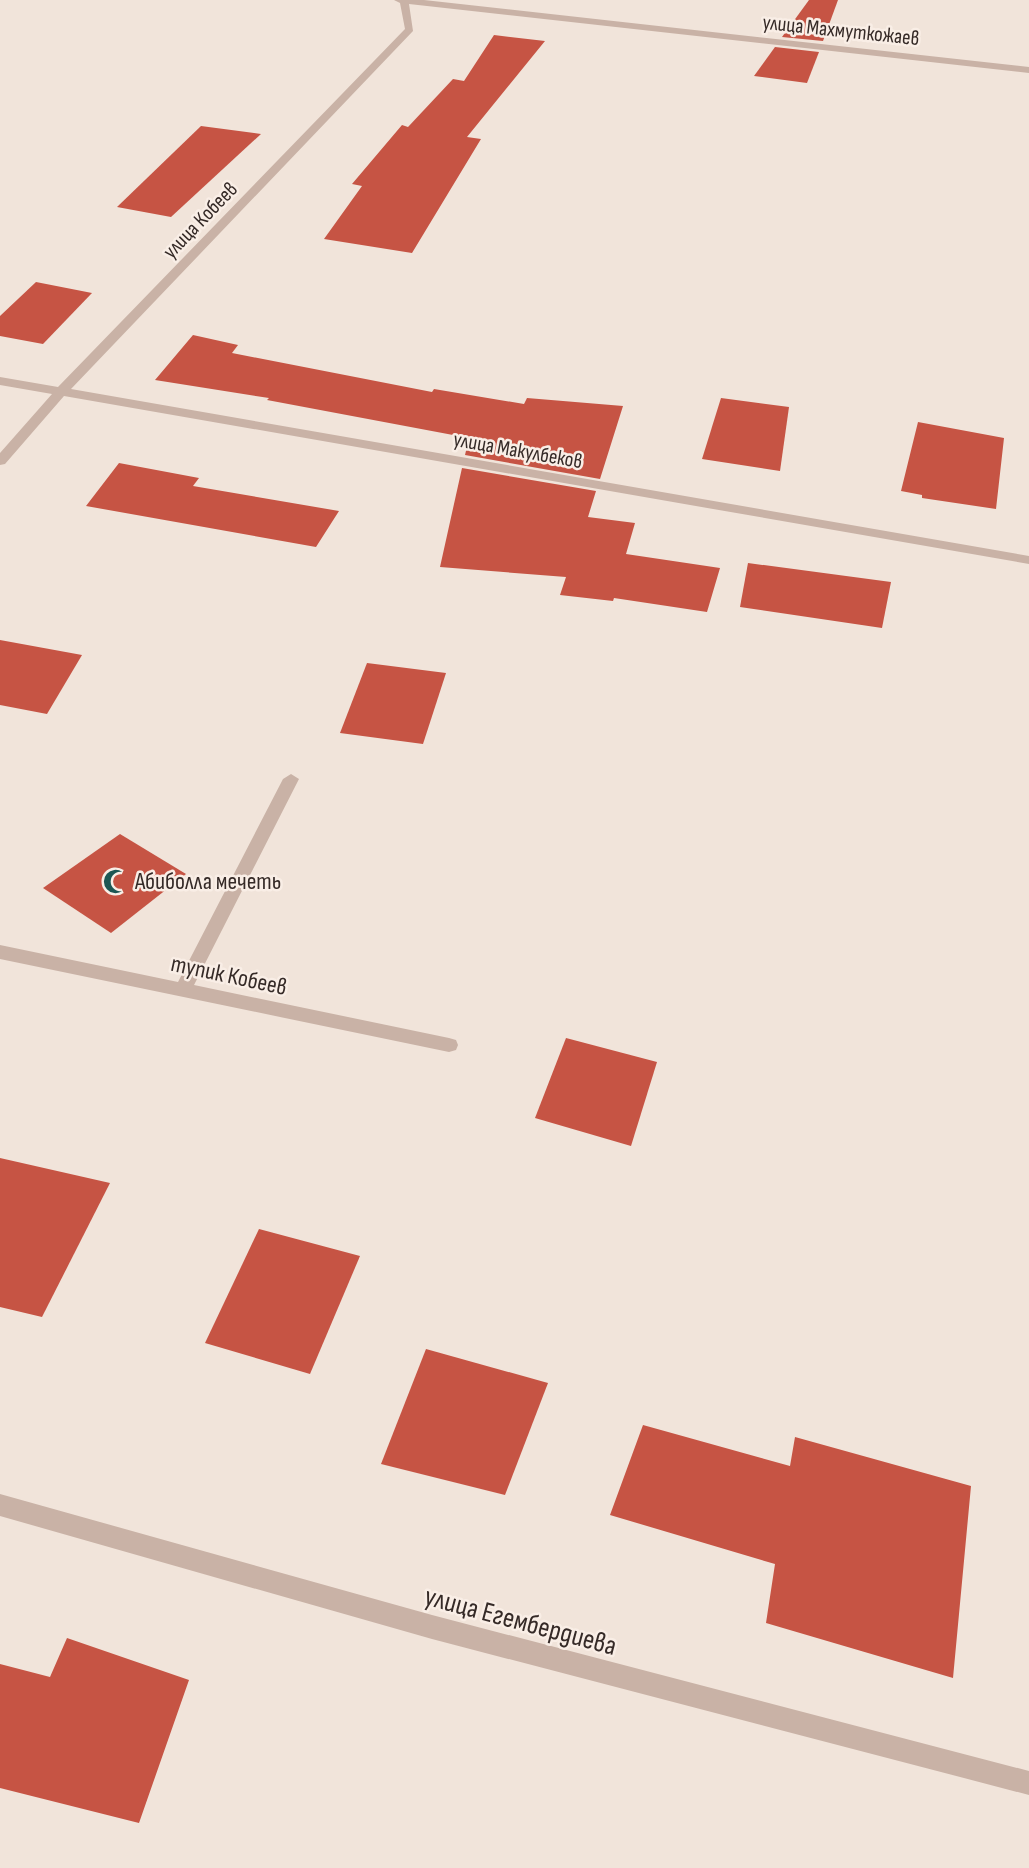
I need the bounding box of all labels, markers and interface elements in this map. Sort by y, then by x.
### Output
street label: улица Махмуткожаев [761,10,921,51]
street label: улица Кобеев [158,177,243,264]
street label: улица Макулбеков [451,427,584,474]
mosque icon: Абиболла мечеть [101,867,129,895]
place label: Абиболла мечеть [134,867,281,896]
street label: тупик Кобеев [168,949,289,1002]
street label: улица Егембердиева [421,1580,620,1663]

